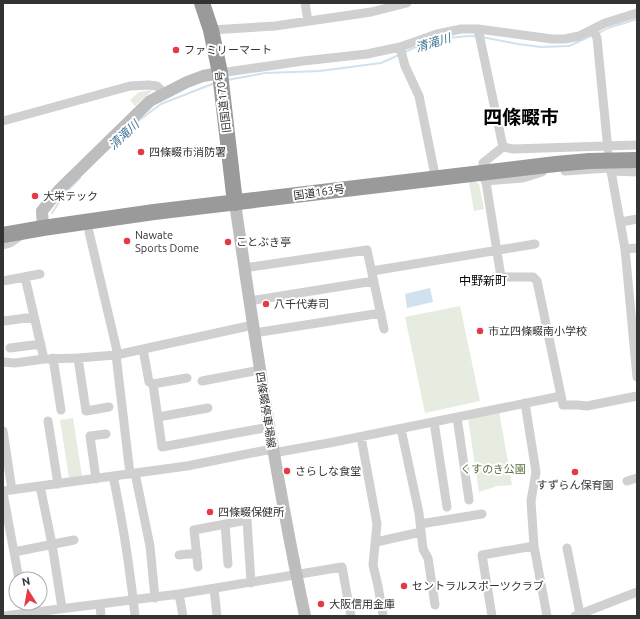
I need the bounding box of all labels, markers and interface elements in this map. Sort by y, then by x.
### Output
water label: 清滝川 [414,30,454,54]
place label: ファミリーマート [184,44,272,56]
marker: ファミリーマート [171,45,181,55]
street label: 旧国道170号 [213,70,233,134]
district label: 四條畷市 [483,106,559,128]
water label: 清滝川 [106,116,143,152]
place label: 四條畷市消防署 [149,146,226,158]
marker: 四條畷市消防署 [136,147,146,157]
street label: 国道163号 [293,182,345,202]
place label: 大栄テック [43,190,98,202]
marker: 大栄テック [30,191,40,201]
place label: Nawate Sports Dome [135,229,199,254]
marker: Nawate Sports Dome [122,236,132,246]
place label: ことぶき亭 [236,236,291,248]
marker: ことぶき亭 [223,237,233,247]
district label: 中野新町 [459,274,507,287]
place label: 八千代寿司 [274,298,329,310]
marker: 八千代寿司 [261,299,271,309]
place label: 市立四條畷南小学校 [488,325,587,337]
marker: 市立四條畷南小学校 [475,326,485,336]
street label: 四條畷停車場線 [254,371,278,449]
park label: くすのき公園 [460,463,526,475]
place label: さらしな食堂 [295,465,361,477]
marker: さらしな食堂 [282,466,292,476]
marker: すずらん保育園 [570,467,580,477]
place label: すずらん保育園 [537,479,614,491]
place label: 四條畷保健所 [218,506,285,518]
marker: 四條畷保健所 [205,507,215,517]
north arrow [8,571,48,611]
text: N [21,575,31,588]
place label: セントラルスポーツクラブ [412,580,544,592]
marker: セントラルスポーツクラブ [399,581,409,591]
place label: 大阪信用金庫 [329,598,395,610]
marker: 大阪信用金庫 [316,599,326,609]

